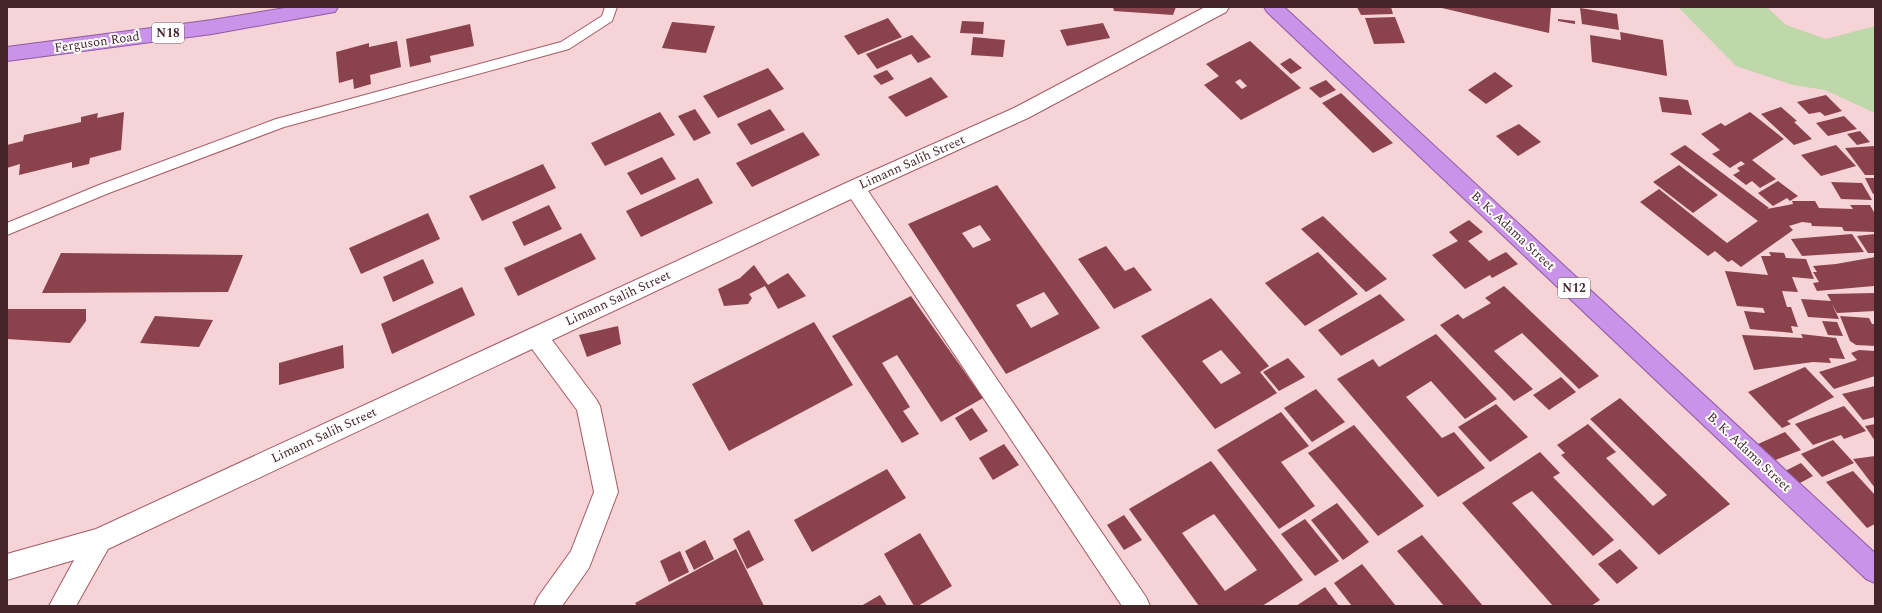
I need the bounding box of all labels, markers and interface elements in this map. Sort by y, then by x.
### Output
road number: N18 [152,23,184,43]
street label: Ferguson Road [53,26,141,58]
street label: Limann Salih Street [856,129,969,194]
street label: B. K. Adama Street [1466,187,1560,276]
street label: Limann Salih Street [562,265,674,331]
road number: N12 [1558,278,1590,298]
street label: Limann Salih Street [268,402,380,468]
street label: B. K. Adama Street [1702,408,1796,497]

